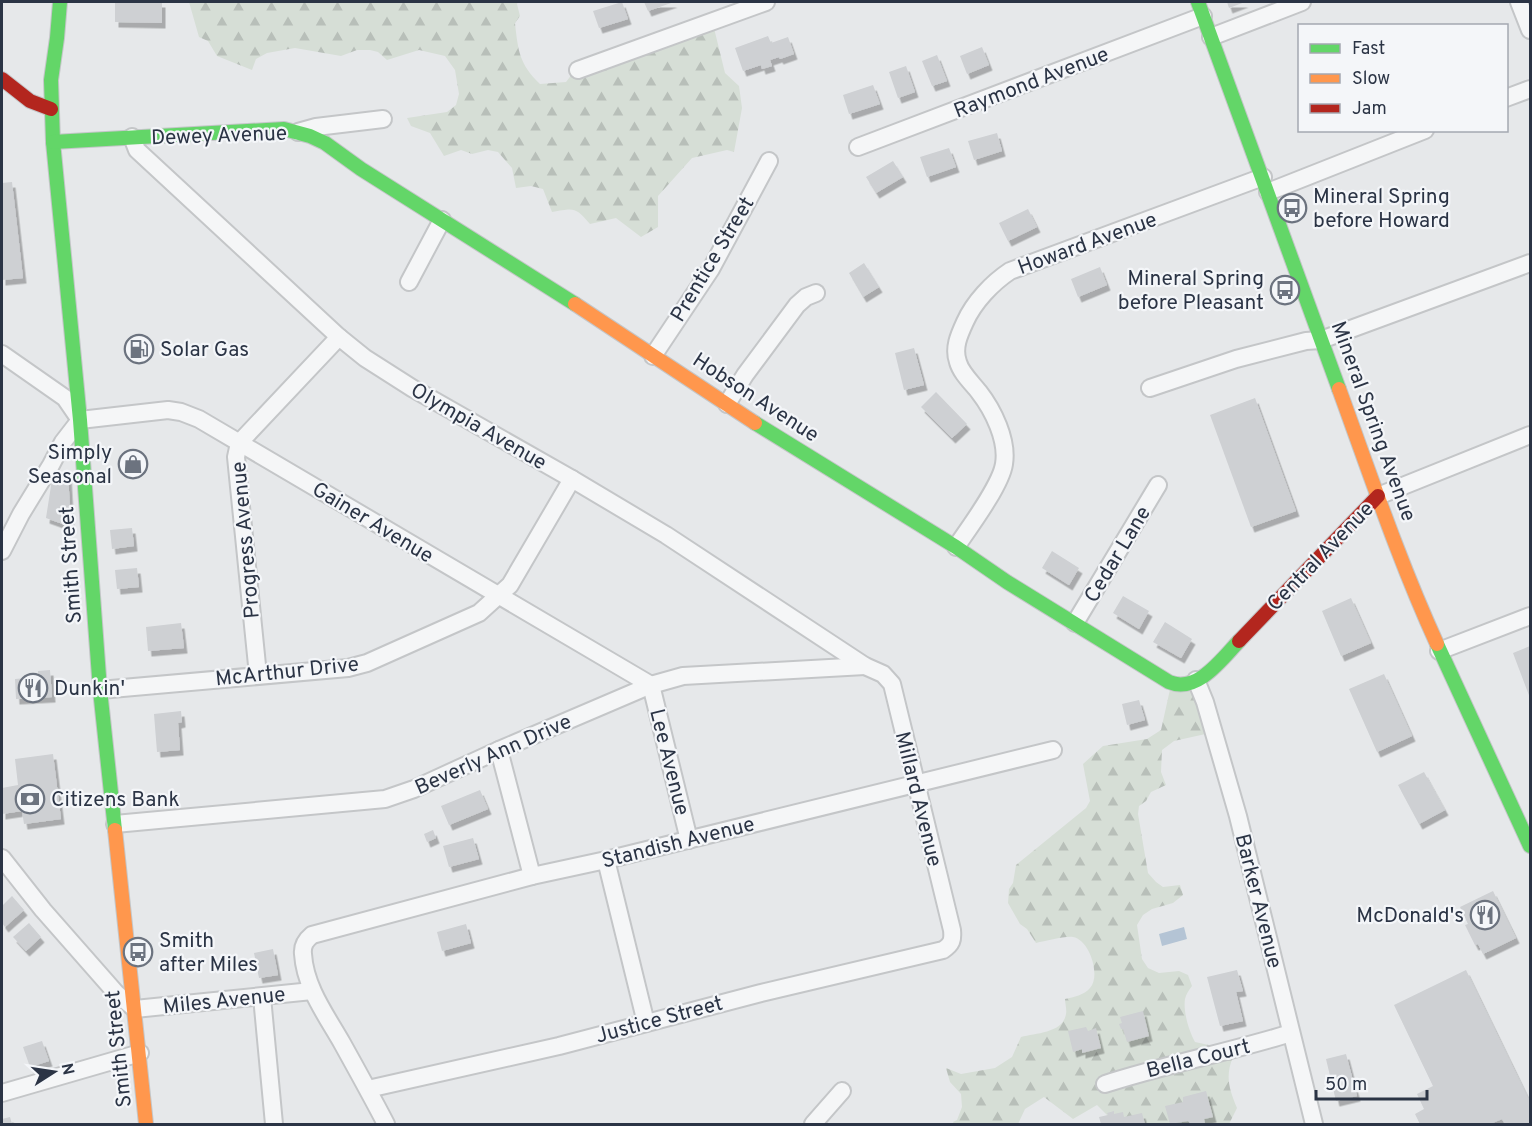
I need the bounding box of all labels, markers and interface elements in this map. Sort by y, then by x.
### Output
legend [1298,24,1508,132]
text: Fast [1352,38,1385,61]
street label: Raymond Avenue [950,41,1113,125]
text: Slow [1352,68,1390,91]
text: Jam [1352,98,1387,121]
street label: Dewey Avenue [150,121,288,152]
place label: Mineral Spring before Howard [1313,184,1450,235]
street label: Prentice Street [665,192,761,327]
bus stop icon: Mineral Spring before Howard [1276,192,1308,224]
street label: Howard Avenue [1014,207,1161,282]
place label: Mineral Spring before Pleasant [1118,266,1264,317]
bus stop icon: Mineral Spring before Pleasant [1269,274,1301,306]
street label: Mineral Spring Avenue [1324,318,1421,525]
fuel station icon: Solar Gas [123,333,155,365]
place label: Solar Gas [160,337,249,364]
street label: Hobson Avenue [687,347,824,449]
street label: Olympia Avenue [405,377,551,477]
place label: Simply Seasonal [28,440,112,491]
shop icon: Simply Seasonal [117,448,149,480]
street label: Progress Avenue [226,460,267,620]
street label: Gainer Avenue [307,476,438,570]
street label: Central Avenue [1262,496,1380,618]
street label: Cedar Lane [1079,501,1158,608]
street label: Smith Street [54,505,89,625]
street label: McArthur Drive [214,652,360,693]
restaurant icon: Dunkin' [17,672,49,704]
place label: Dunkin' [54,676,125,703]
street label: Lee Avenue [642,706,695,819]
street label: Beverly Ann Drive [411,709,576,802]
street label: Millard Avenue [888,729,947,870]
bank icon: Citizens Bank [14,783,46,815]
place label: Citizens Bank [51,787,180,814]
street label: Standish Avenue [599,811,758,876]
street label: Barker Avenue [1228,831,1287,972]
restaurant icon: McDonald's [1469,899,1501,931]
place label: McDonald's [1356,903,1464,930]
place label: Smith after Miles [159,928,258,979]
bus stop icon: Smith after Miles [122,936,154,968]
street label: Miles Avenue [162,982,287,1021]
street label: Smith Street [100,989,139,1109]
street label: Justice Street [593,991,726,1050]
street label: Bella Court [1144,1034,1253,1085]
north arrow [24,1042,84,1102]
text: N [56,1062,78,1077]
scale bar [1316,1063,1427,1101]
text: 50 m [1325,1074,1367,1097]

